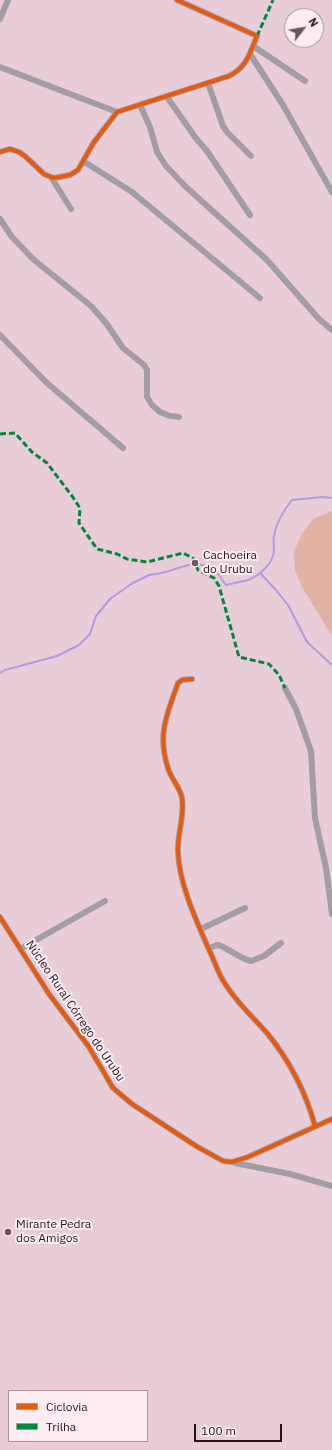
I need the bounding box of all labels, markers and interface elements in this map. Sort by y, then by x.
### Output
north arrow [284,8,324,48]
text: N [305,15,321,29]
place label: Cachoeira do Urubu [203,549,257,577]
marker: Cachoeira do Urubu [190,558,200,568]
street label: Núcleo Rural Córrego do Urubu [22,938,128,1084]
place label: Mirante Pedra dos Amigos [16,1218,91,1246]
marker: Mirante Pedra dos Amigos [3,1227,13,1237]
legend [8,1390,148,1442]
text: Ciclovia [46,1399,88,1414]
scale bar [196,1416,284,1442]
text: Trilha [46,1419,76,1434]
text: 100 m [201,1423,236,1438]

